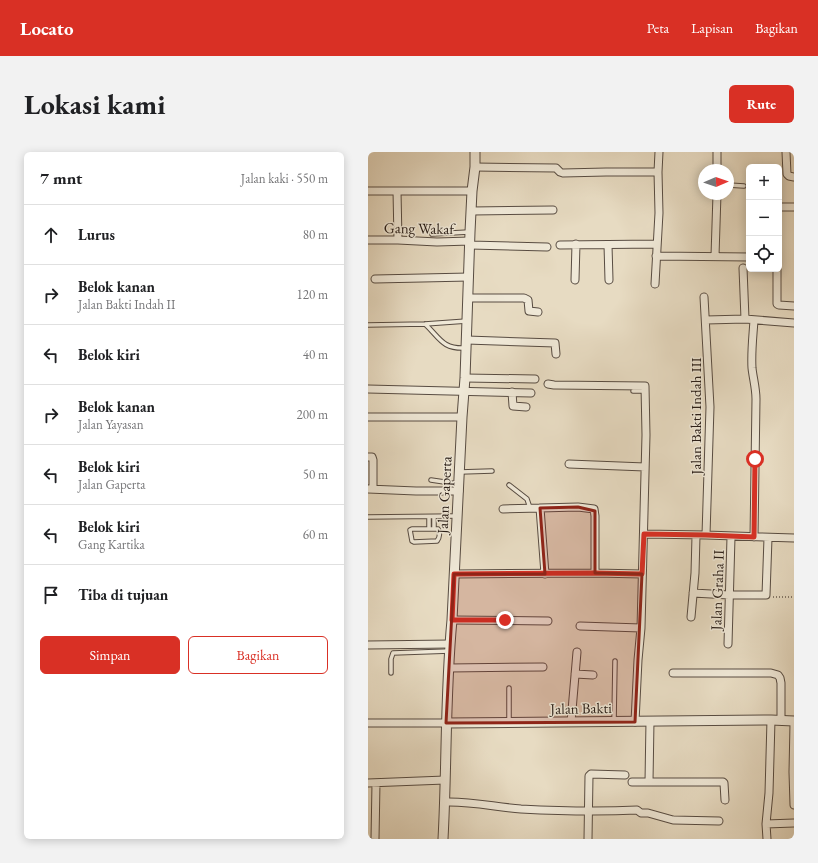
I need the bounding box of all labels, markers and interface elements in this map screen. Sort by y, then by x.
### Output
text: Locato [20,16,74,41]
text: Peta [647,19,669,37]
text: Lapisan [691,19,733,37]
text: Bagikan [755,19,798,37]
button: Rute [729,85,794,123]
text: Lokasi kami [24,86,165,122]
north arrow [698,164,734,200]
map controls [746,164,782,272]
button: + [746,164,782,200]
text: 7 mnt [40,167,82,189]
text: Jalan kaki · 550 m [241,170,328,187]
button: − [746,200,782,236]
street label: Gang Wakaf [384,218,457,238]
icon: ahead [40,224,62,246]
text: Lurus [78,225,115,244]
text: 80 m [303,226,328,243]
button: locate [746,236,782,272]
text: Belok kanan [78,277,155,296]
icon: right [40,284,62,306]
text: 120 m [297,286,328,303]
text: Jalan Bakti Indah II [78,296,175,313]
icon: left [40,344,62,366]
text: Belok kiri [78,345,140,364]
text: 40 m [303,346,328,363]
street label: Jalan Bakti Indah III [686,357,705,477]
text: Belok kanan [78,397,155,416]
icon: right [40,404,62,426]
text: 200 m [297,406,328,423]
text: Jalan Yayasan [78,416,144,433]
route start [746,450,764,468]
street label: Jalan Gaperta [432,456,456,536]
text: Belok kiri [78,457,140,476]
icon: left [40,464,62,486]
text: 50 m [303,466,328,483]
text: Jalan Gaperta [78,476,145,493]
text: Belok kiri [78,517,140,536]
icon: left [40,524,62,546]
text: 60 m [303,526,328,543]
text: Gang Kartika [78,536,145,553]
street label: Jalan Graha II [706,549,728,633]
icon: arrive [40,584,62,606]
text: Tiba di tujuan [78,585,168,604]
route end [496,611,514,629]
button: Simpan [40,636,180,674]
button: Bagikan [188,636,328,674]
street label: Jalan Bakti [548,698,612,718]

